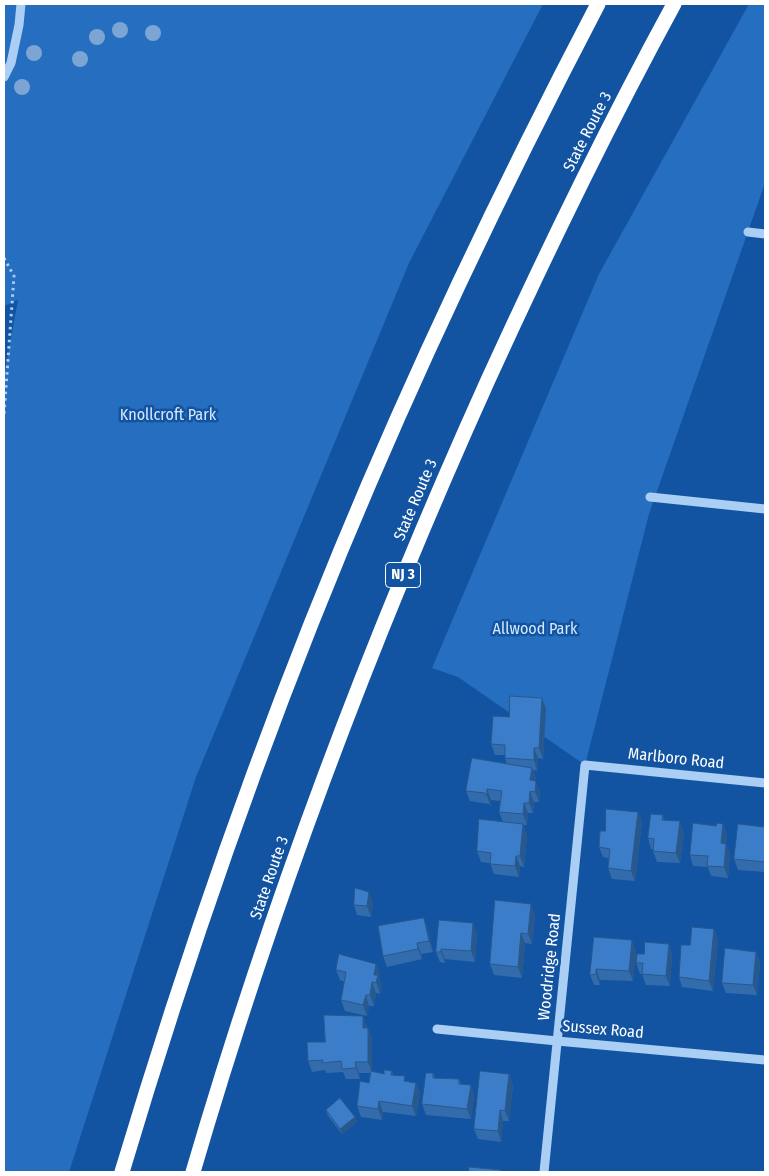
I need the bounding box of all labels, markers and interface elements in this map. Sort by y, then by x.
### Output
street label: State Route 3 [560,89,616,175]
park label: Knollcroft Park [120,406,216,426]
street label: State Route 3 [390,456,442,544]
road number: NJ 3 [386,562,420,588]
park label: Allwood Park [493,620,577,640]
street label: Marlboro Road [627,744,725,774]
street label: State Route 3 [247,834,293,922]
street label: Woodridge Road [535,913,565,1021]
street label: Sussex Road [562,1017,644,1043]

